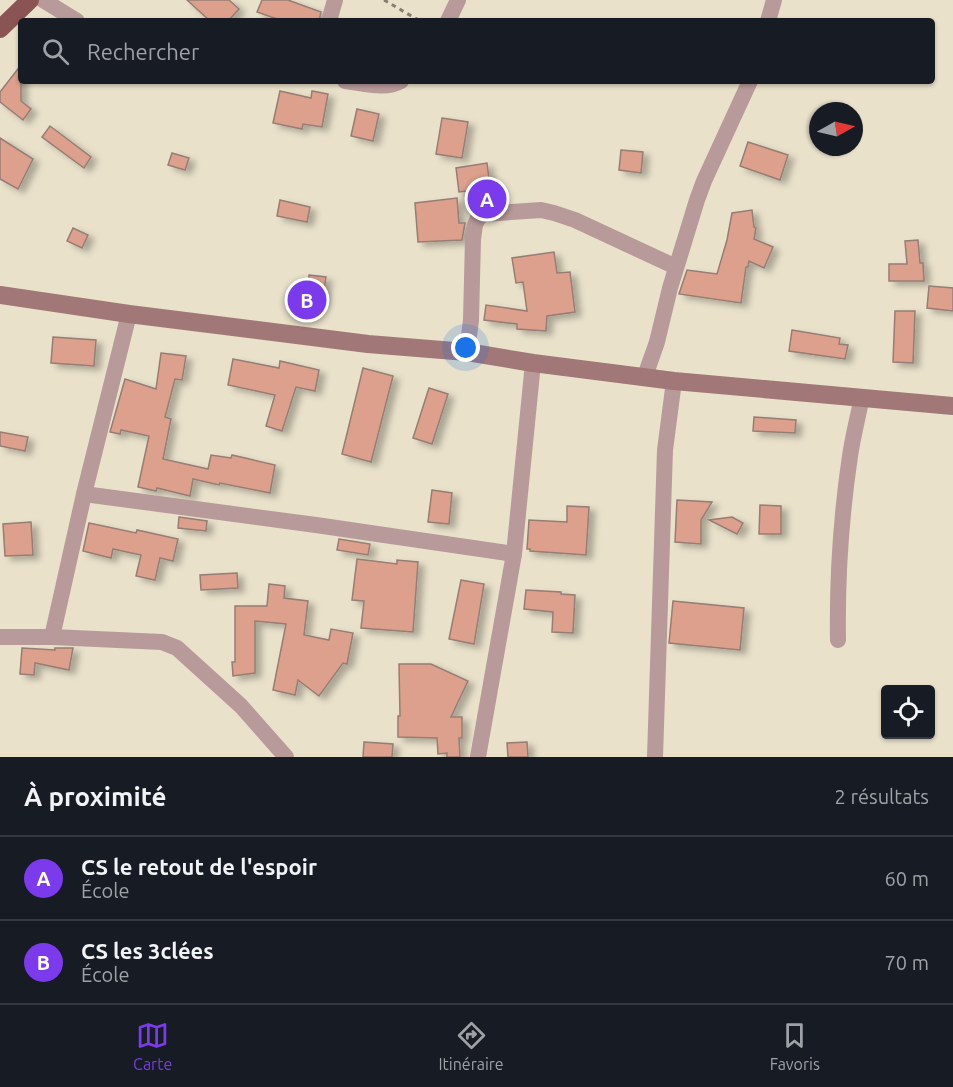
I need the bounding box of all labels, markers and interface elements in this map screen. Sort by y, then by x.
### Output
search box [18,18,935,84]
icon: search [39,35,72,68]
text: Rechercher [87,39,199,64]
north arrow [809,102,863,156]
pin: A [468,176,506,222]
pin: B [288,278,326,322]
your location [451,333,480,362]
map controls [881,685,935,739]
button: locate [881,685,935,739]
text: À proximité [24,782,166,811]
text: 2 résultats [835,785,929,808]
text: CS le retout de l'espoir [81,854,317,879]
text: A [36,867,51,890]
text: 60 m [885,867,929,890]
text: École [81,879,129,902]
text: CS les 3clées [81,938,214,963]
text: B [37,951,50,974]
text: 70 m [885,951,929,974]
text: École [81,963,129,986]
tab: Carte [133,1019,172,1073]
tab: Itinéraire [438,1019,504,1073]
tab: Favoris [770,1019,820,1073]

